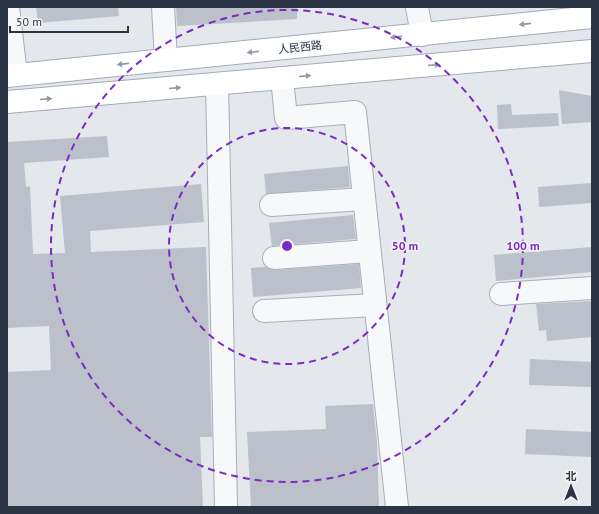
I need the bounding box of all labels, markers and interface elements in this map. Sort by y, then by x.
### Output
scale bar [10,8,128,34]
text: 50 m [16,14,42,29]
one-way arrow [519,21,531,27]
one-way arrow [390,34,402,41]
street label: 人民西路 [277,38,323,56]
one-way arrow [247,48,259,55]
one-way arrow [117,61,129,68]
one-way arrow [428,61,440,68]
one-way arrow [299,73,311,79]
one-way arrow [169,84,181,91]
one-way arrow [40,96,52,102]
text: 50 m [392,238,418,253]
text: 100 m [506,238,540,253]
centre of rings [280,239,294,253]
north arrow [551,466,591,506]
text: 北 [566,469,577,483]

